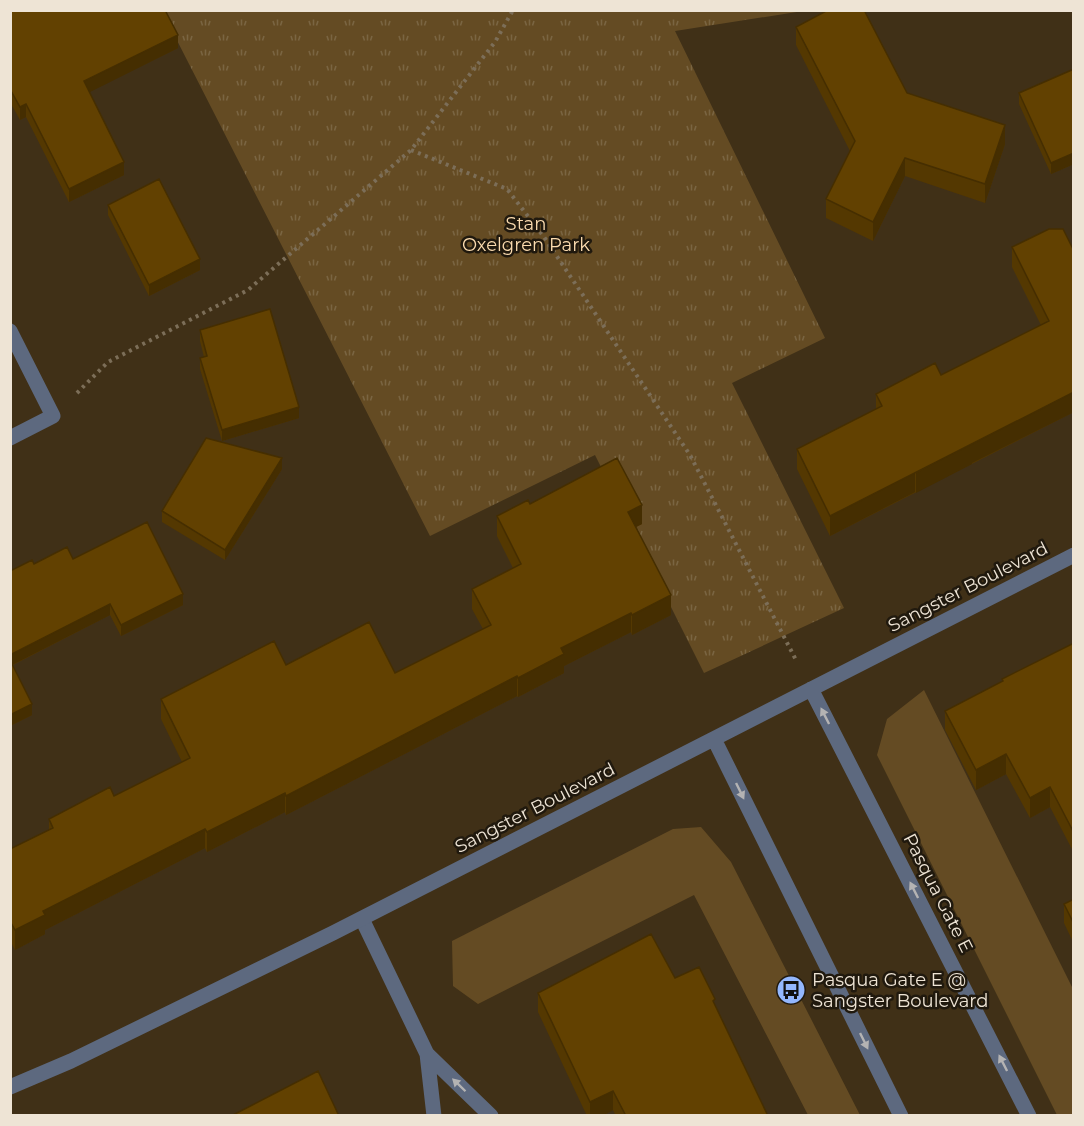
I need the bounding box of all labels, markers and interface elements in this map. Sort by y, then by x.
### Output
park label: Stan Oxelgren Park [462,213,590,256]
street label: Sangster Boulevard [884,537,1052,637]
one-way arrow [820,707,830,724]
street label: Sangster Boulevard [451,758,619,858]
one-way arrow [735,783,745,800]
street label: Pasqua Gate E [899,830,977,956]
one-way arrow [909,881,919,898]
place label: Pasqua Gate E @ Sangster Boulevard [812,969,988,1012]
bus stop icon: Pasqua Gate E @ Sangster Boulevard [775,974,807,1006]
one-way arrow [858,1032,868,1050]
one-way arrow [998,1055,1007,1072]
one-way arrow [452,1078,467,1092]

